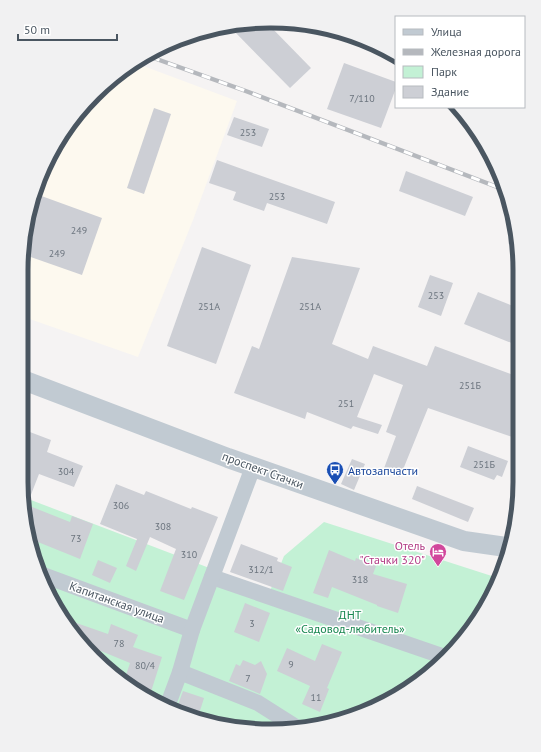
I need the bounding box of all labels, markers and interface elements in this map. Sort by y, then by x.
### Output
scale bar [18,16,117,42]
legend [395,16,525,108]
text: 50 m [24,22,50,37]
text: Улица [431,24,462,39]
text: Железная дорога [430,44,521,59]
text: Парк [431,64,457,79]
text: Здание [431,84,469,99]
house number: 7/110 [349,92,375,105]
house number: 253 [240,126,256,139]
house number: 253 [269,190,285,203]
house number: 249 [71,224,87,237]
house number: 249 [49,247,65,260]
house number: 253 [428,289,444,302]
house number: 251А [198,300,220,313]
house number: 251А [299,300,321,313]
house number: 251Б [459,379,481,392]
house number: 251 [338,397,354,410]
street label: проспект Стачки [220,448,306,492]
house number: 251Б [473,458,495,471]
bus stop icon: Автозапчасти [325,460,345,485]
place label: Автозапчасти [348,463,418,478]
house number: 304 [58,465,75,478]
house number: 306 [113,499,129,512]
house number: 308 [155,520,171,533]
house number: 73 [71,532,81,545]
place label: Отель "Стачки 320" [360,538,425,567]
hotel icon: Отель "Стачки 320" [428,542,448,567]
house number: 310 [181,548,198,561]
house number: 312/1 [248,563,274,576]
house number: 318 [352,573,368,586]
street label: Капитанская улица [67,578,167,626]
park label: ДНТ «Садовод-любитель» [295,607,405,636]
house number: 3 [249,617,255,630]
house number: 78 [114,637,124,650]
house number: 9 [288,658,294,671]
house number: 80/4 [135,659,155,672]
house number: 7 [245,672,251,685]
house number: 11 [311,691,321,704]

